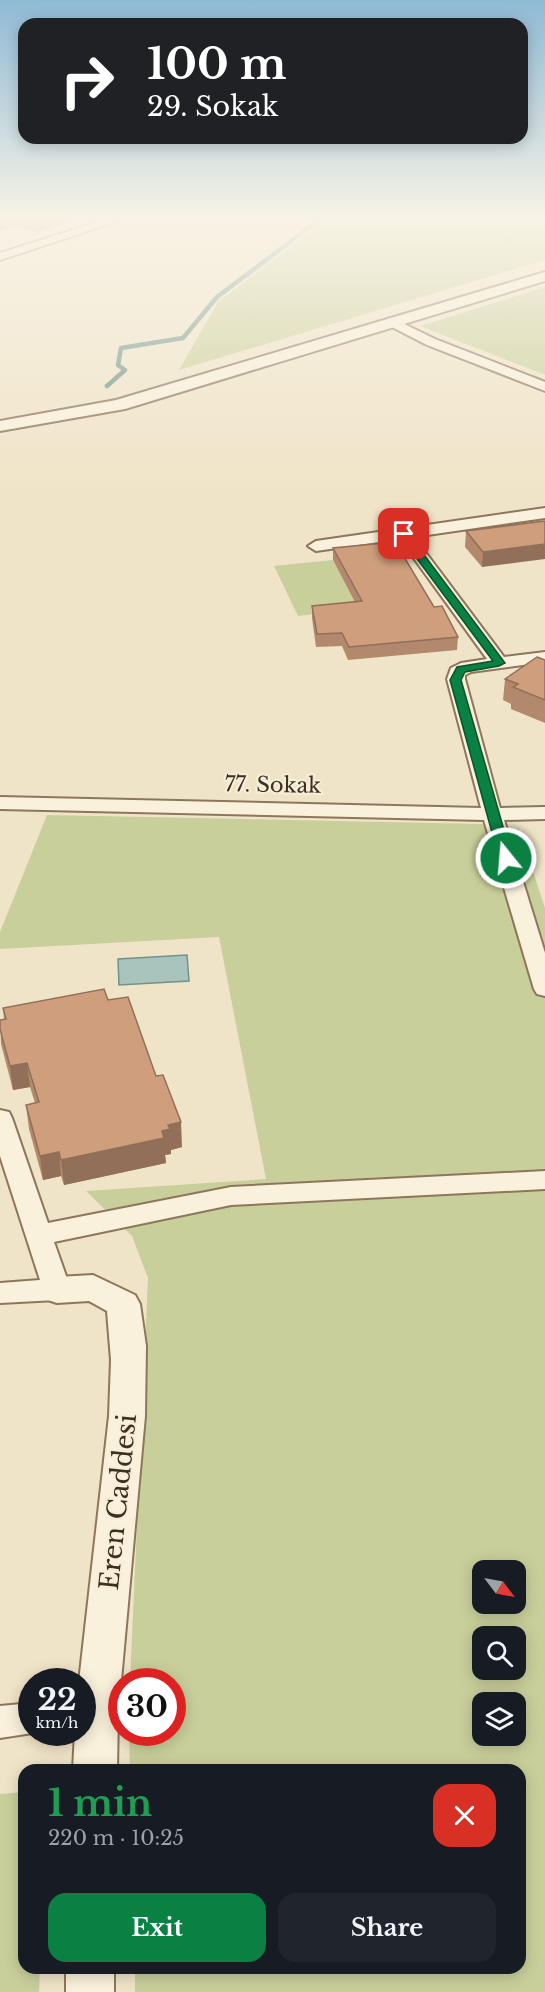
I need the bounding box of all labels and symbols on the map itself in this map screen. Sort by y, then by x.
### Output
pin [378,508,429,559]
street label: 77. Sokak [225,771,321,799]
position arrow [474,826,538,890]
street label: Eren Caddesi [93,1412,143,1592]
north arrow [472,1560,526,1614]
speed limit sign: 30 [108,1668,186,1746]

